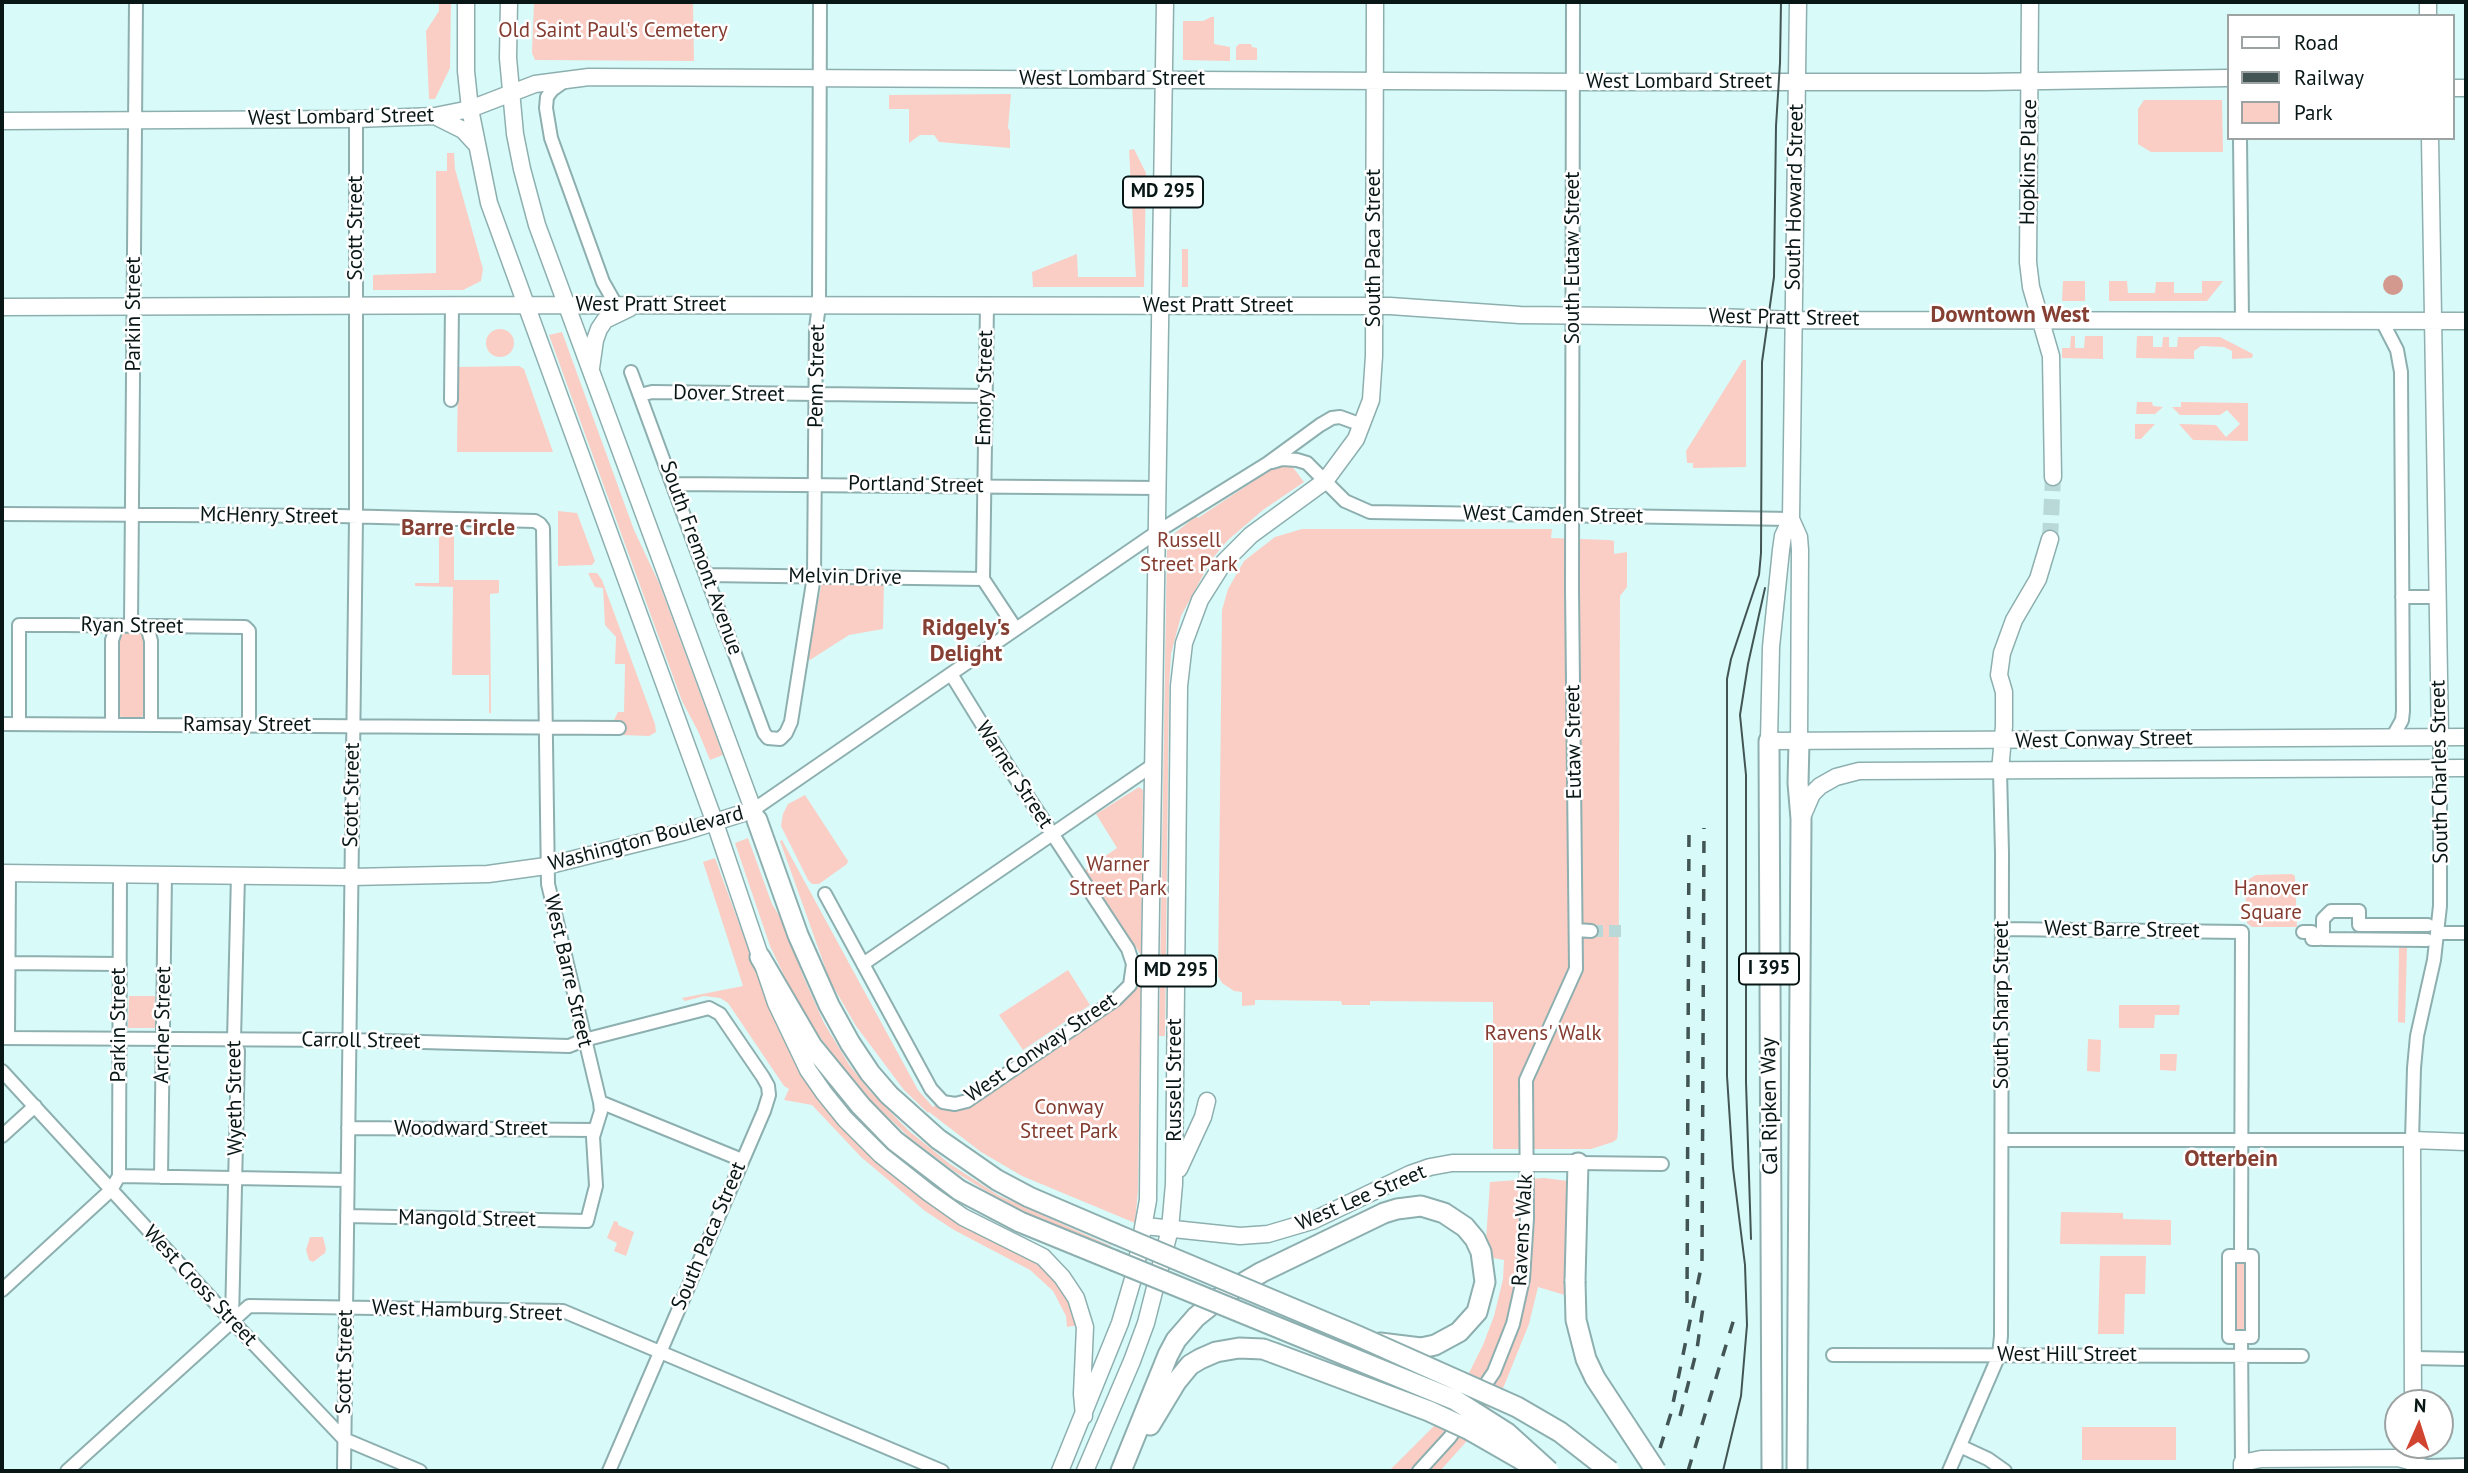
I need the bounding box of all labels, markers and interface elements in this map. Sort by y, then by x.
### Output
legend [2226,14,2454,140]
park label: Old Saint Paul's Cemetery [498,18,728,44]
text: Road [2294,29,2338,56]
text: Railway [2294,64,2364,91]
street label: West Lombard Street [1019,66,1205,92]
street label: West Lombard Street [1586,69,1772,95]
street label: Hopkins Place [2015,99,2043,225]
text: Park [2294,99,2333,126]
street label: West Lombard Street [248,103,434,131]
street label: South Howard Street [1781,103,1809,291]
street label: South Paca Street [1361,169,1387,327]
street label: South Eutaw Street [1560,172,1586,344]
street label: Scott Street [343,176,369,280]
road number: MD 295 [1123,176,1203,208]
street label: Parkin Street [121,257,147,371]
street label: West Pratt Street [576,292,726,318]
street label: West Pratt Street [1143,293,1293,319]
district label: Downtown West [1930,301,2090,329]
street label: West Pratt Street [1708,304,1860,332]
street label: Penn Street [803,324,831,428]
street label: Emory Street [971,330,999,446]
street label: Dover Street [673,380,785,408]
street label: South Fremont Avenue [654,458,748,658]
street label: Portland Street [848,471,984,499]
street label: West Camden Street [1463,501,1643,529]
street label: McHenry Street [200,502,338,530]
district label: Barre Circle [401,514,515,542]
park label: Russell Street Park [1140,528,1238,578]
street label: Melvin Drive [788,563,902,591]
street label: Ryan Street [80,613,184,639]
district label: Ridgely's Delight [922,614,1010,668]
street label: South Charles Street [2426,680,2454,864]
street label: Eutaw Street [1560,684,1588,800]
street label: Ramsay Street [183,712,311,738]
street label: Warner Street [970,717,1058,833]
street label: West Conway Street [2015,726,2193,754]
street label: Scott Street [338,742,366,848]
street label: Washington Boulevard [546,801,746,877]
park label: Warner Street Park [1069,852,1167,902]
park label: Hanover Square [2234,876,2308,926]
street label: West Barre Street [538,892,598,1050]
street label: West Barre Street [2044,916,2200,944]
street label: South Sharp Street [1989,921,2015,1089]
road number: I 395 [1739,953,1799,984]
road number: MD 295 [1136,956,1216,987]
street label: Archer Street [149,966,177,1084]
street label: Parkin Street [106,968,132,1082]
street label: West Conway Street [960,988,1122,1108]
street label: Russell Street [1162,1018,1188,1142]
park label: Ravens' Walk [1485,1021,1601,1047]
street label: Carroll Street [301,1027,421,1055]
street label: Cal Ripken Way [1756,1037,1784,1175]
street label: Wyeth Street [221,1040,249,1156]
park label: Conway Street Park [1020,1095,1118,1145]
street label: Woodward Street [394,1116,548,1142]
district label: Otterbein [2184,1145,2278,1173]
street label: South Paca Street [666,1158,752,1314]
street label: West Lee Street [1292,1159,1430,1237]
street label: Ravens Walk [1507,1173,1539,1287]
street label: Mangold Street [398,1205,536,1233]
street label: West Cross Street [138,1220,262,1352]
street label: West Hamburg Street [371,1295,563,1327]
street label: Scott Street [331,1309,359,1415]
street label: West Hill Street [1997,1342,2137,1368]
north arrow [2384,1389,2454,1459]
text: N [2413,1393,2427,1417]

